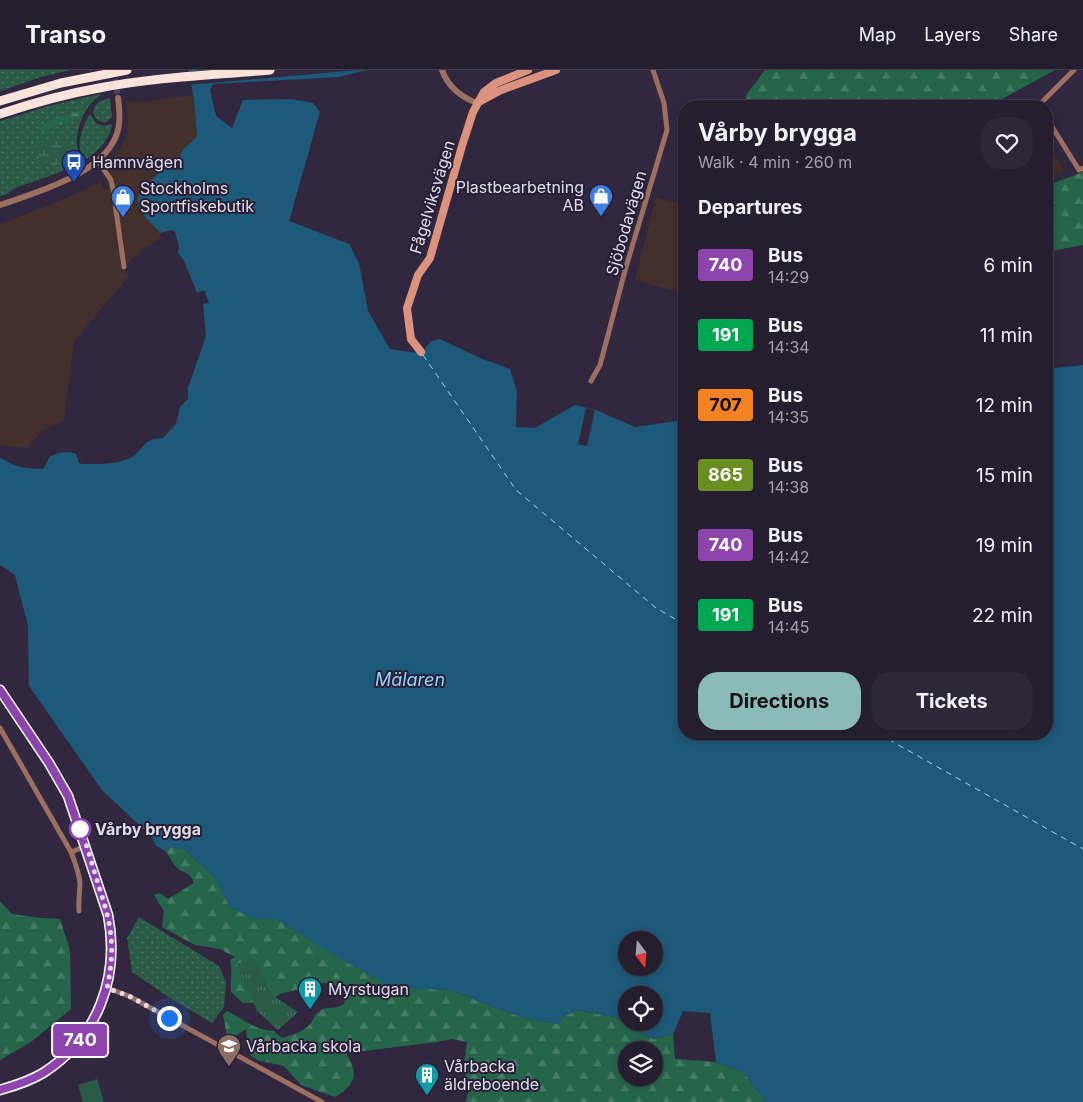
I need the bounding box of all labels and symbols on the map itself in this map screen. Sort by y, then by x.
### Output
street label: Fågelviksvägen [405,138,459,256]
bus stop icon: Hamnvägen [61,149,87,183]
place label: Hamnvägen [92,152,183,172]
street label: Sjöbodavägen [601,168,651,278]
place label: Plastbearbetning AB [456,177,584,215]
place label: Stockholms Sportfiskebutik [140,178,254,216]
shop icon: Plastbearbetning AB [588,183,614,217]
shop icon: Stockholms Sportfiskebutik [110,184,136,218]
water label: Mälaren [375,669,445,690]
marker: Vårby brygga [69,818,91,840]
place label: Vårby brygga [95,819,201,839]
north arrow [618,931,662,976]
building icon: Myrstugan [297,976,323,1010]
place label: Myrstugan [328,979,409,999]
your location [157,1006,182,1031]
line badge: 740 [51,1024,109,1056]
school or university icon: Vårbacka skola [216,1033,242,1067]
place label: Vårbacka skola [246,1036,361,1056]
place label: Vårbacka äldreboende [444,1056,539,1094]
building icon: Vårbacka äldreboende [414,1062,440,1096]

